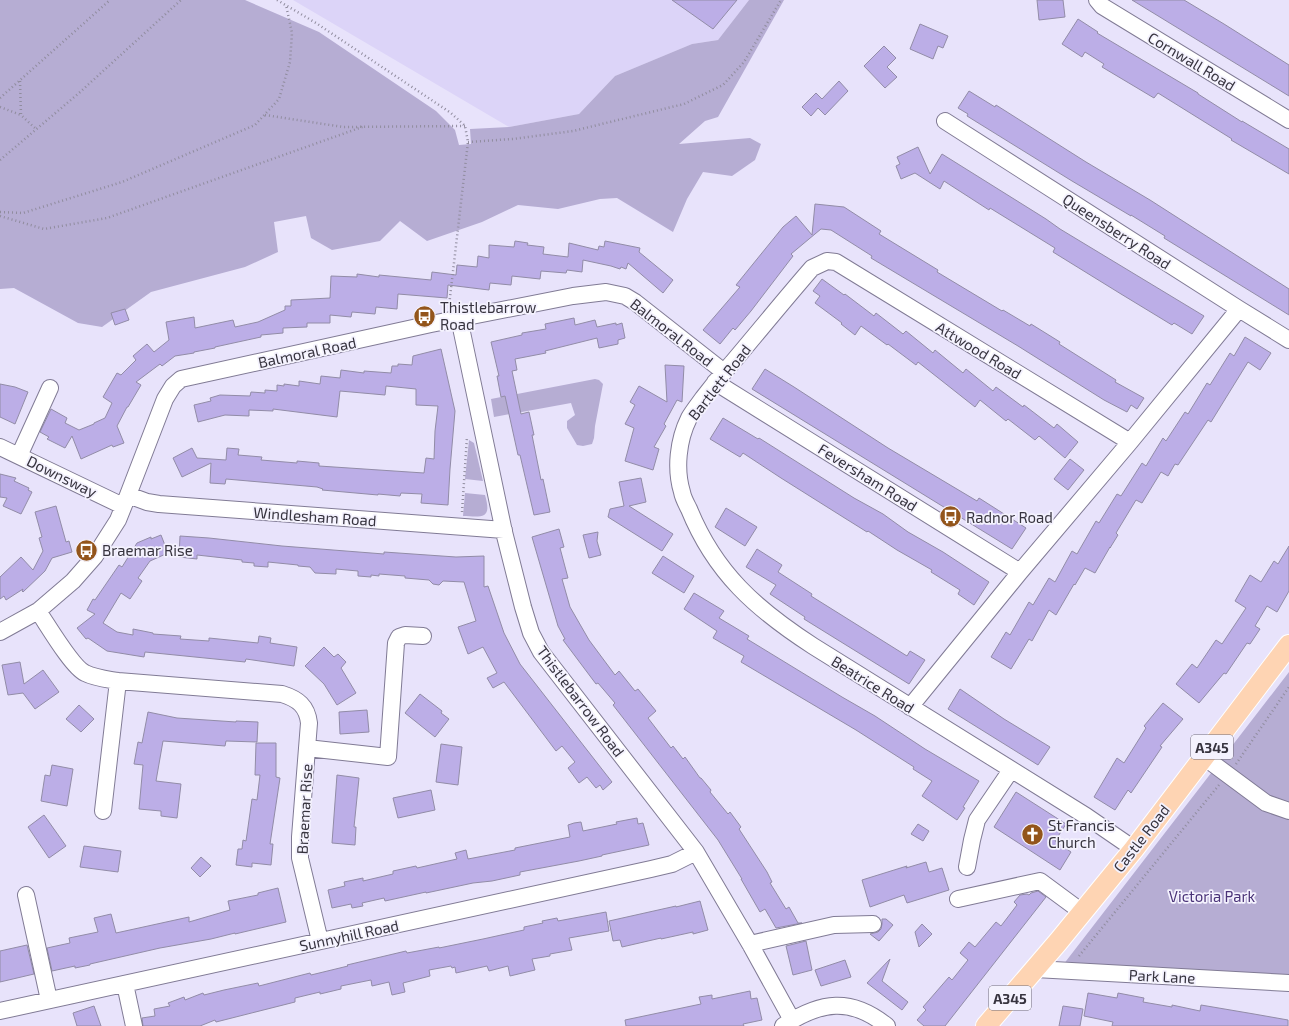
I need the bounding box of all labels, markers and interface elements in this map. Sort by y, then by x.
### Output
street label: Cornwall Road [1145,28,1239,94]
street label: Queensberry Road [1059,189,1174,273]
street label: Balmoral Road [627,294,717,370]
place label: Thistlebarrow Road [440,298,536,333]
bus stop icon: Thistlebarrow Road [411,303,437,329]
street label: Attwood Road [933,317,1025,383]
street label: Balmoral Road [256,333,358,371]
street label: Bartlett Road [684,341,754,423]
street label: Feversham Road [815,439,921,515]
street label: Downsway [24,451,100,501]
street label: Windlesham Road [253,503,377,529]
bus stop icon: Radnor Road [938,504,964,530]
place label: Radnor Road [966,508,1053,526]
bus stop icon: Braemar Rise [73,537,99,563]
place label: Braemar Rise [102,541,193,559]
street label: Thistlebarrow Road [533,642,629,760]
street label: Beatrice Road [828,651,918,717]
road number: A345 [1191,735,1233,759]
street label: Braemar Rise [293,763,315,855]
street label: Castle Road [1109,801,1173,875]
place label: St Francis Church [1048,816,1115,851]
church icon: St Francis Church [1019,821,1045,847]
park label: Victoria Park [1169,887,1256,905]
street label: Sunnyhill Road [298,916,400,954]
street label: Park Lane [1128,965,1196,987]
road number: A345 [989,986,1031,1010]

